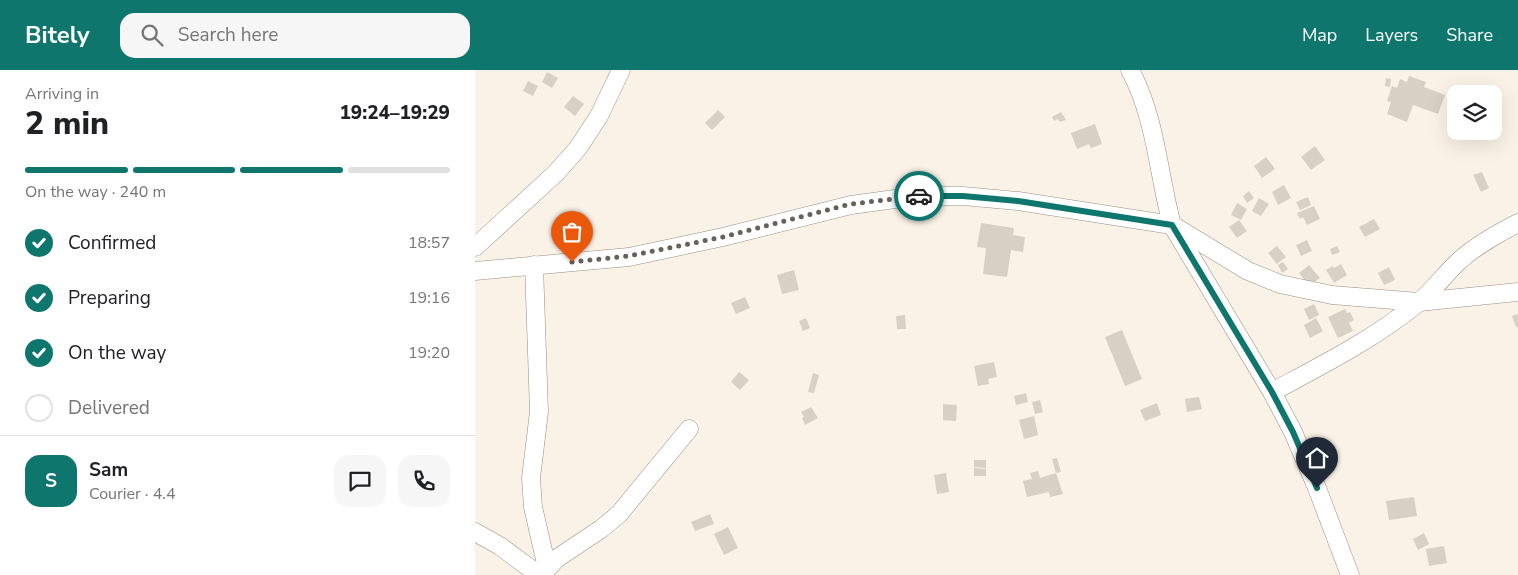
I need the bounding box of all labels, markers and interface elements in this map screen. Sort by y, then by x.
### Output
search box [120,13,470,58]
text: Bitely [25,19,90,51]
icon: search [138,21,166,49]
text: Search here [178,22,278,48]
text: Map [1302,23,1337,47]
text: Layers [1365,23,1418,47]
text: Share [1446,23,1493,47]
text: Arriving in [25,83,99,105]
map controls [1447,85,1502,140]
button: layers [1447,85,1502,140]
text: 19:24–19:29 [339,100,450,126]
text: 2 min [25,102,109,145]
courier [894,171,944,221]
text: On the way · 240 m [25,181,166,203]
icon: car [905,182,933,210]
pin [551,211,593,262]
icon: bag [558,218,586,246]
icon: check [25,229,53,257]
text: Confirmed [68,230,156,256]
text: 18:57 [408,232,450,254]
icon: check [25,284,53,312]
text: Preparing [68,285,151,311]
text: 19:16 [408,287,450,309]
icon: check [25,339,53,367]
text: On the way [68,340,166,366]
text: 19:20 [408,342,450,364]
text: Delivered [68,395,150,421]
pin [1296,437,1338,488]
icon: home [1303,444,1331,472]
button: chat [334,455,386,507]
button: phone [398,455,450,507]
text: Sam [89,457,128,483]
text: S [45,468,57,494]
text: Courier · 4.4 [89,483,175,505]

